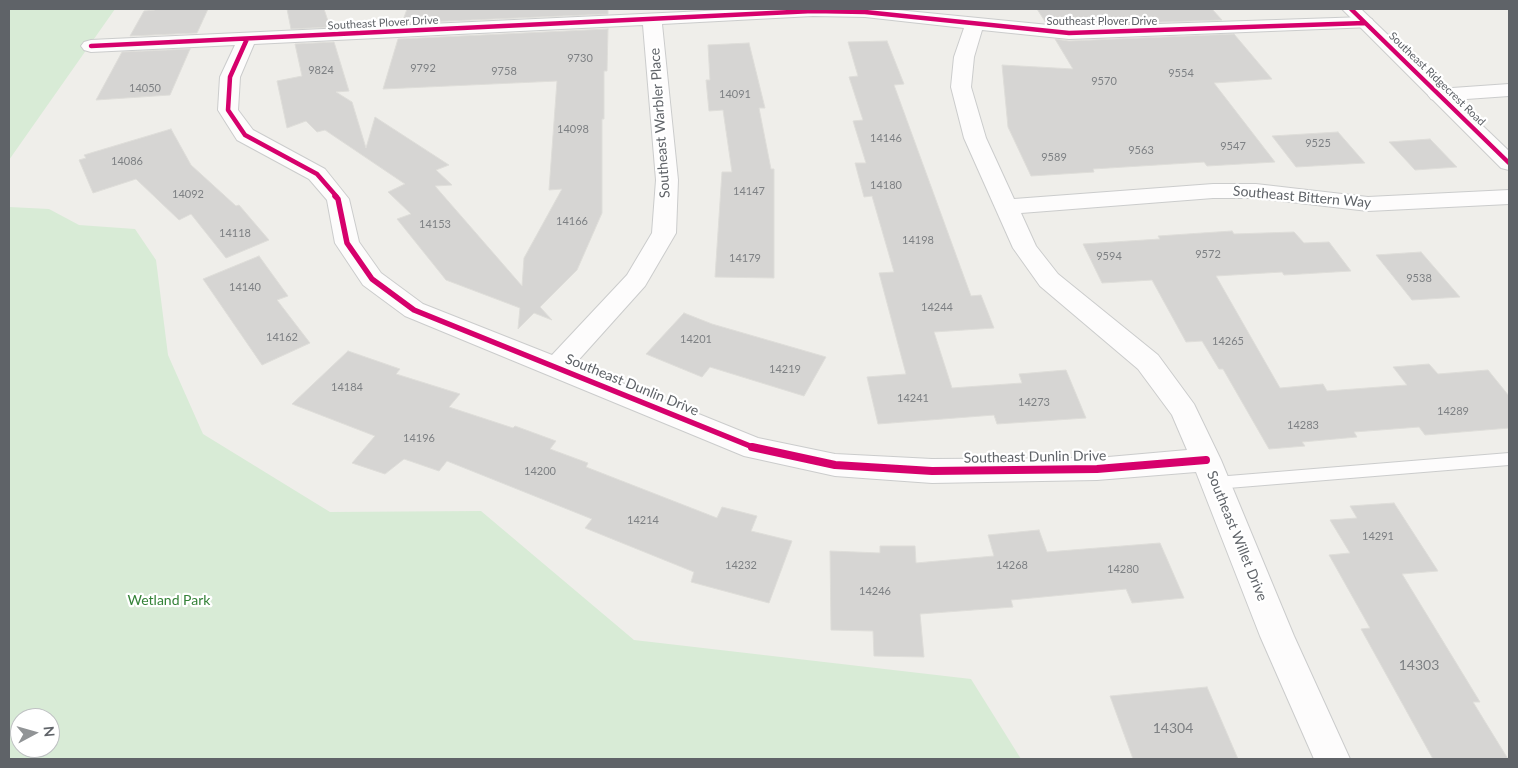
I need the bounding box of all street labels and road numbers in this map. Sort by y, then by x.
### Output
street label: Southeast Plover Drive [327,14,439,32]
street label: Southeast Plover Drive [1047,14,1157,28]
street label: Southeast Ridgecrest Road [1386,29,1488,129]
street label: Southeast Warbler Place [646,47,674,199]
street label: Southeast Bittern Way [1232,183,1372,211]
street label: Southeast Dunlin Drive [563,350,701,420]
street label: Southeast Dunlin Drive [963,447,1107,467]
street label: Southeast Willet Drive [1203,468,1271,604]

